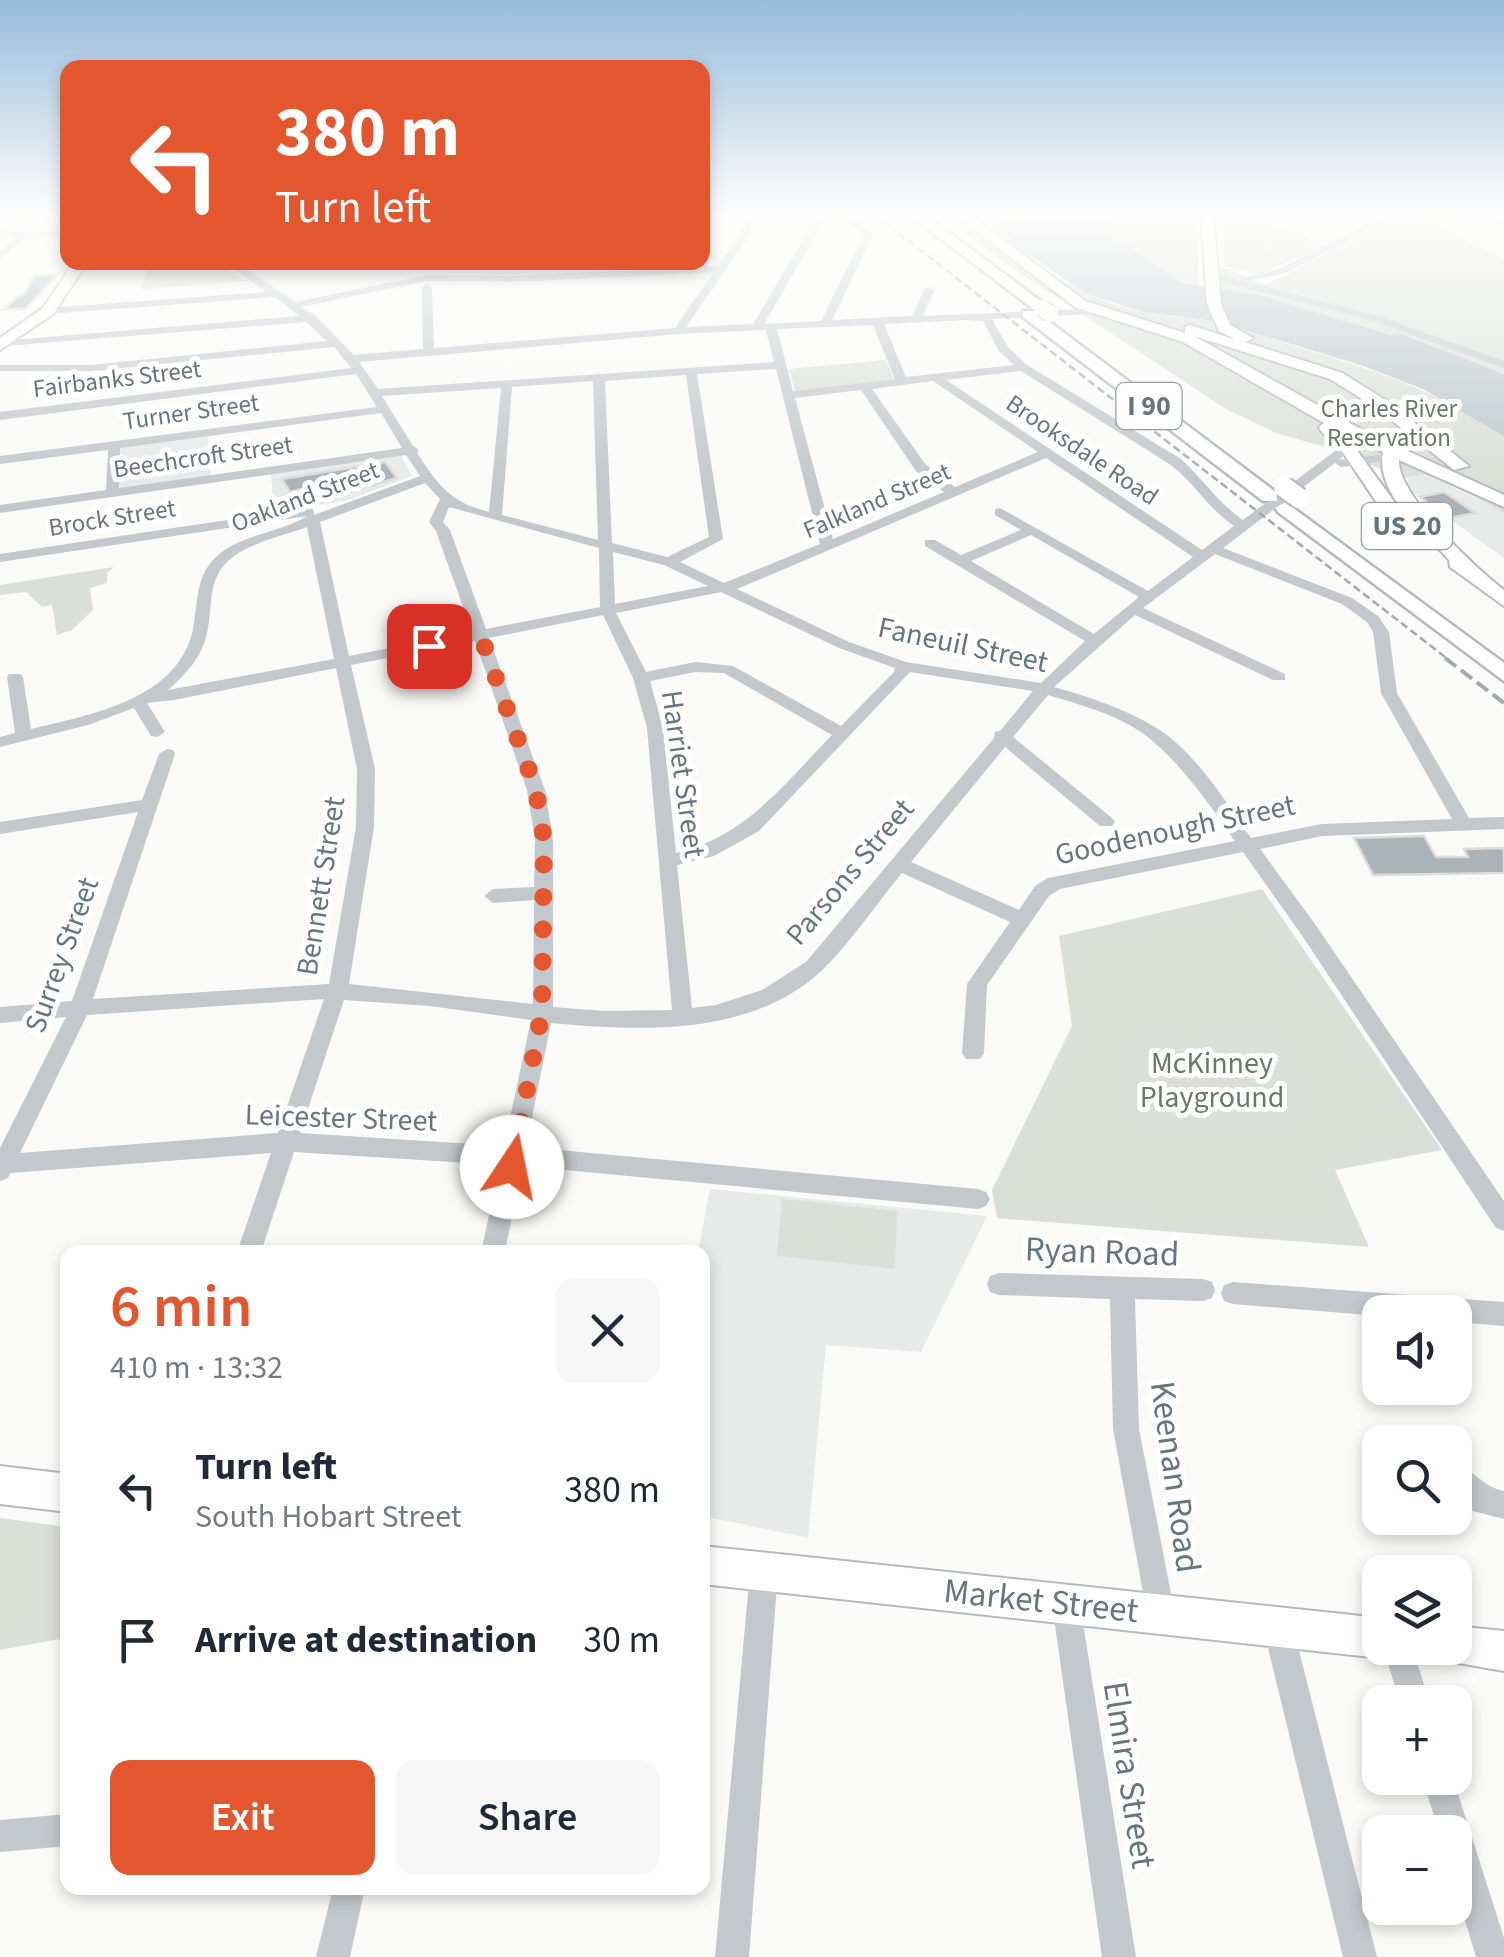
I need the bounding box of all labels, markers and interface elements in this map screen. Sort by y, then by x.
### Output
text: 380 m [275,83,460,183]
icon: left [110,100,240,230]
text: Turn left [275,176,431,240]
street label: Fairbanks Street [31,351,204,407]
road number: I 90 [1116,383,1182,429]
street label: Turner Street [121,385,262,439]
street label: Brooksdale Road [999,386,1165,514]
park label: Charles River Reservation [1321,391,1458,456]
street label: Beechcroft Street [111,427,295,487]
street label: Oakland Street [226,452,385,542]
street label: Falkland Street [798,454,957,548]
street label: Brock Street [46,490,179,546]
road number: US 20 [1362,503,1452,549]
pin [387,604,472,689]
street label: Faneuil Street [874,606,1052,684]
icon: arrive [402,619,457,674]
street label: Harriet Street [650,687,716,861]
street label: Goodenough Street [1051,784,1299,876]
street label: Parsons Street [776,789,924,955]
street label: Bennett Street [286,793,356,979]
street label: Surrey Street [14,871,110,1039]
park label: McKinney Playground [1140,1042,1284,1119]
street label: Leicester Street [244,1093,438,1143]
position arrow [460,1115,564,1219]
street label: Ryan Road [1024,1224,1180,1280]
text: 6 min [110,1265,253,1350]
button: close [555,1278,660,1383]
map controls [1362,1295,1472,1925]
button: sound [1362,1295,1472,1405]
text: 410 m · 13:32 [110,1345,283,1391]
street label: Keenan Road [1137,1378,1213,1576]
button: search [1362,1425,1472,1535]
text: Turn left [195,1440,337,1494]
icon: left [110,1463,165,1518]
text: 380 m [564,1463,660,1517]
text: South Hobart Street [195,1494,462,1540]
button: layers [1362,1555,1472,1665]
street label: Market Street [941,1566,1141,1636]
icon: arrive [110,1613,165,1668]
text: Arrive at destination [195,1613,537,1667]
text: 30 m [583,1613,660,1667]
street label: Elmira Street [1090,1678,1168,1872]
button: + [1362,1685,1472,1795]
button: Exit [110,1760,375,1875]
button: Share [395,1760,660,1875]
button: − [1362,1815,1472,1925]

